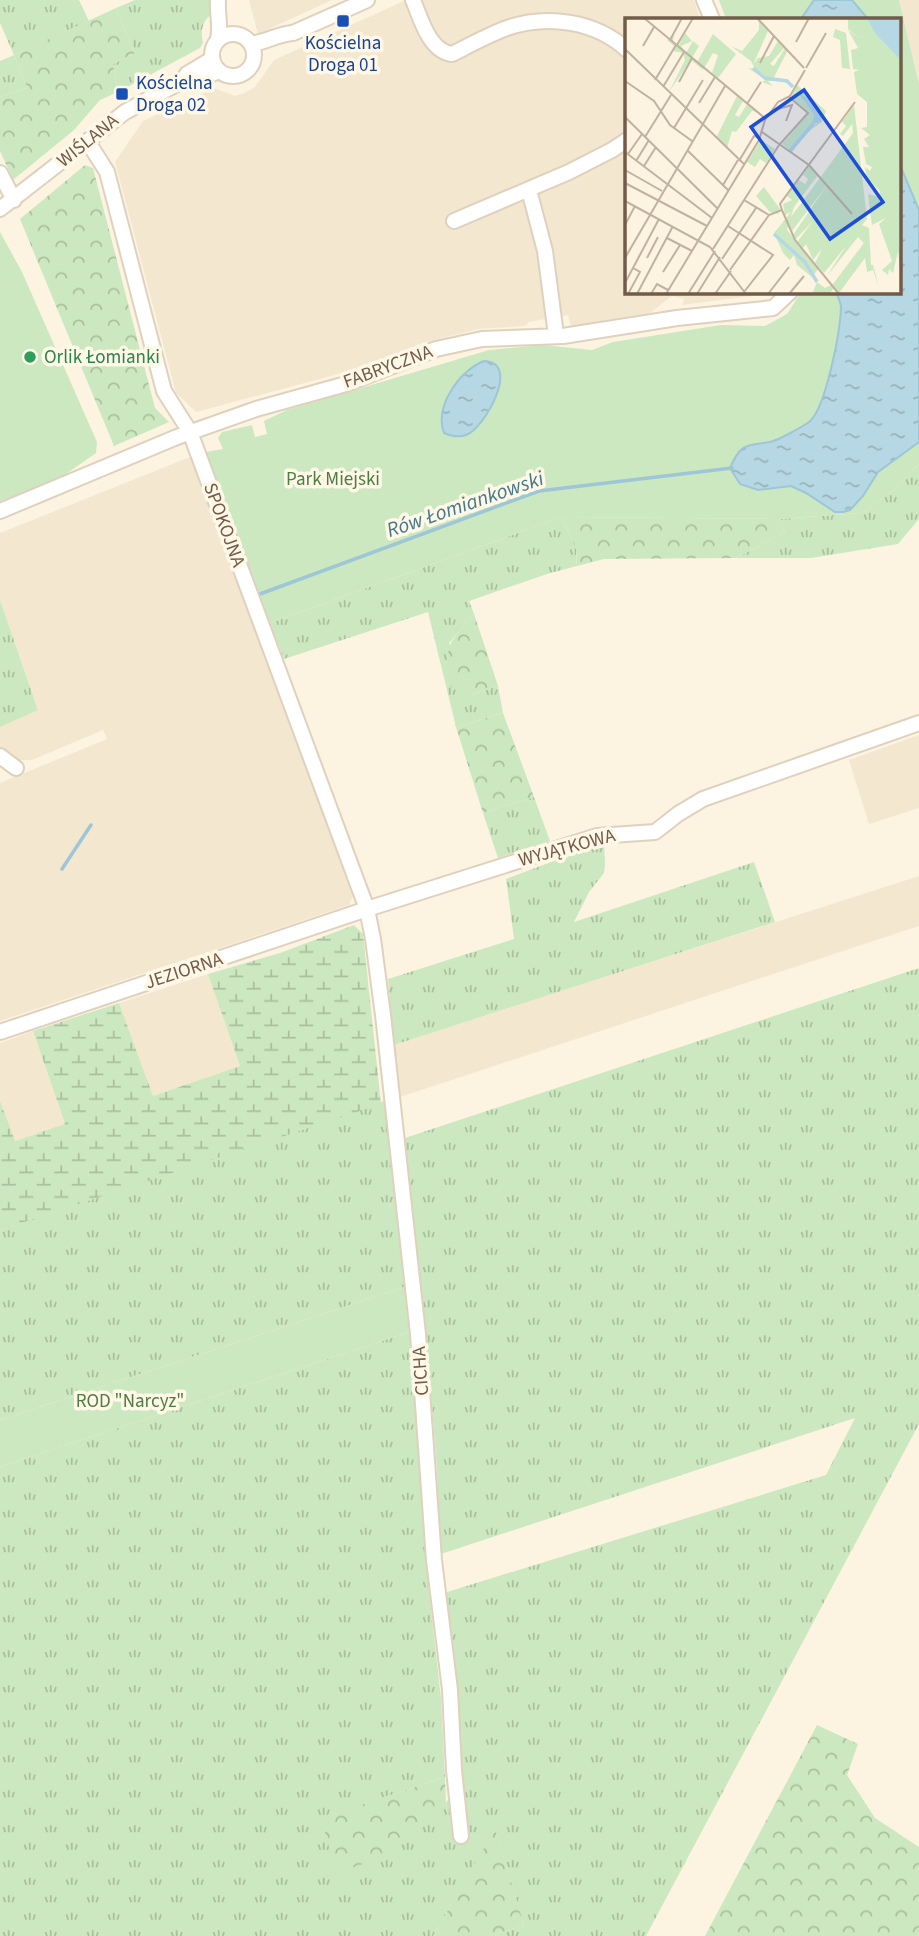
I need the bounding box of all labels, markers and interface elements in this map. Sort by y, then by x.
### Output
marker: Kościelna Droga 01 [335,13,351,29]
inset map [625,18,902,294]
place label: Kościelna Droga 01 [305,30,381,79]
place label: Kościelna Droga 02 [136,70,213,119]
marker: Kościelna Droga 02 [114,86,130,102]
street label: WIŚLANA [51,107,125,174]
street label: FABRYCZNA [340,338,437,396]
place label: Orlik Łomianki [44,344,160,371]
marker: Orlik Łomianki [22,349,38,365]
water label: Rów Łomiankowski [382,463,549,545]
park label: Park Miejski [286,466,380,493]
street label: SPOKOJNA [196,479,252,571]
street label: WYJĄTKOWA [516,822,619,874]
street label: JEZIORNA [142,946,227,996]
street label: CICHA [406,1345,436,1397]
park label: ROD "Narcyz" [76,1388,184,1415]

